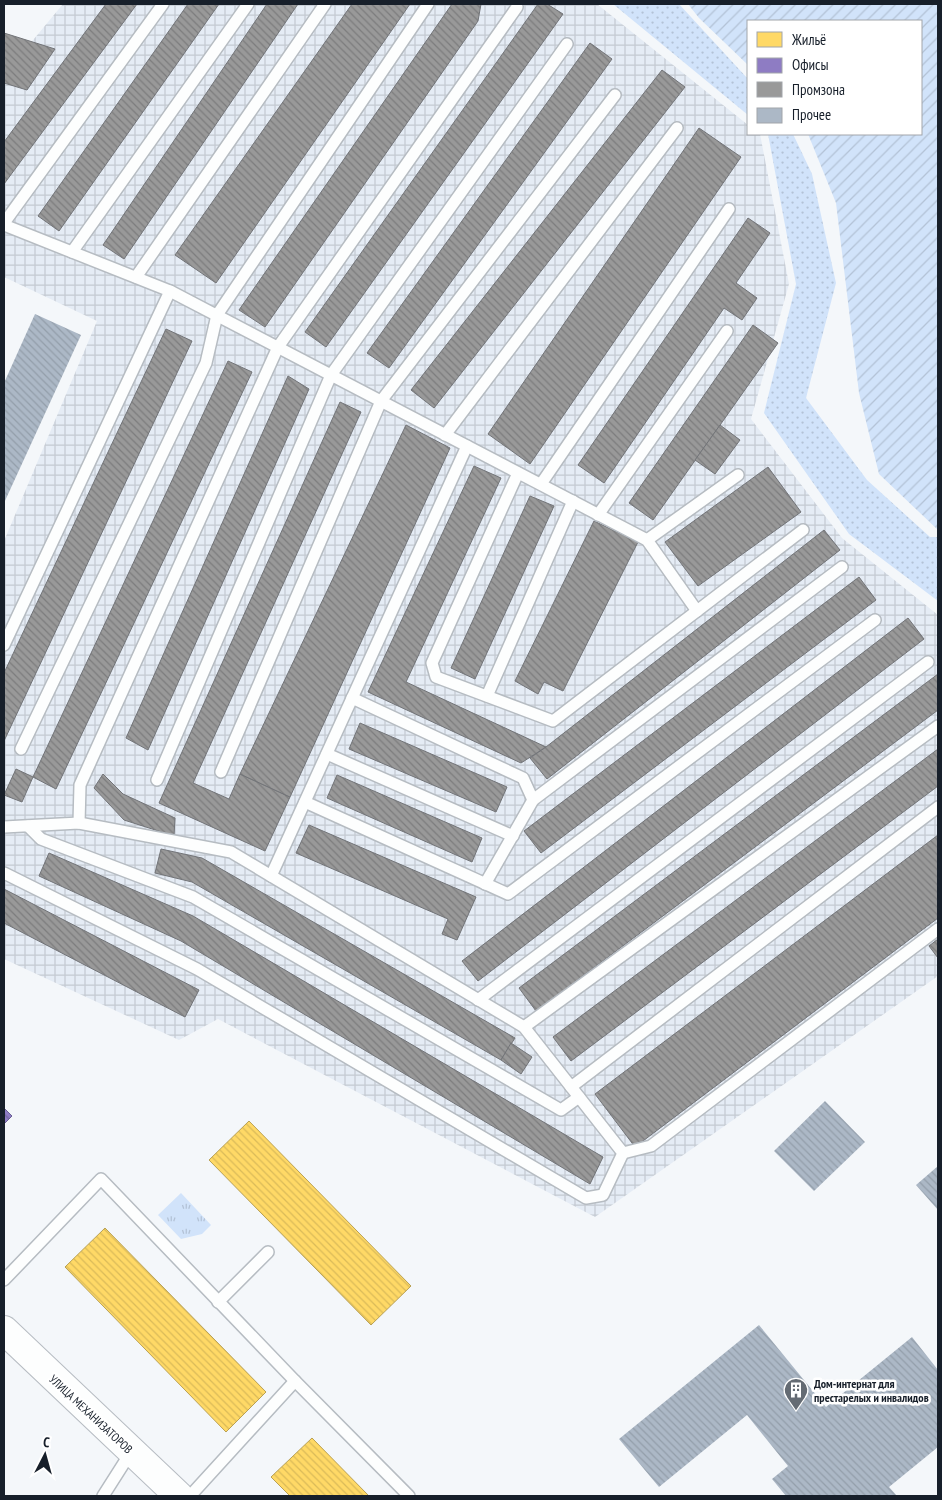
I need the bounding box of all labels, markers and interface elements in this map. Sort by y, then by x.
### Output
legend [747,20,922,135]
text: Жильё [791,30,826,49]
text: Офисы [792,55,828,74]
text: Промзона [792,80,845,99]
text: Прочее [792,105,831,124]
street label: УЛИЦА МЕХАНИЗАТОРОВ [46,1371,136,1457]
place label: Дом-интернат для престарелых и инвалидов [814,1376,929,1405]
building icon: Дом-интернат для престарелых и инвалидов [783,1377,809,1411]
north arrow [20,1430,70,1480]
text: С [42,1433,51,1451]

